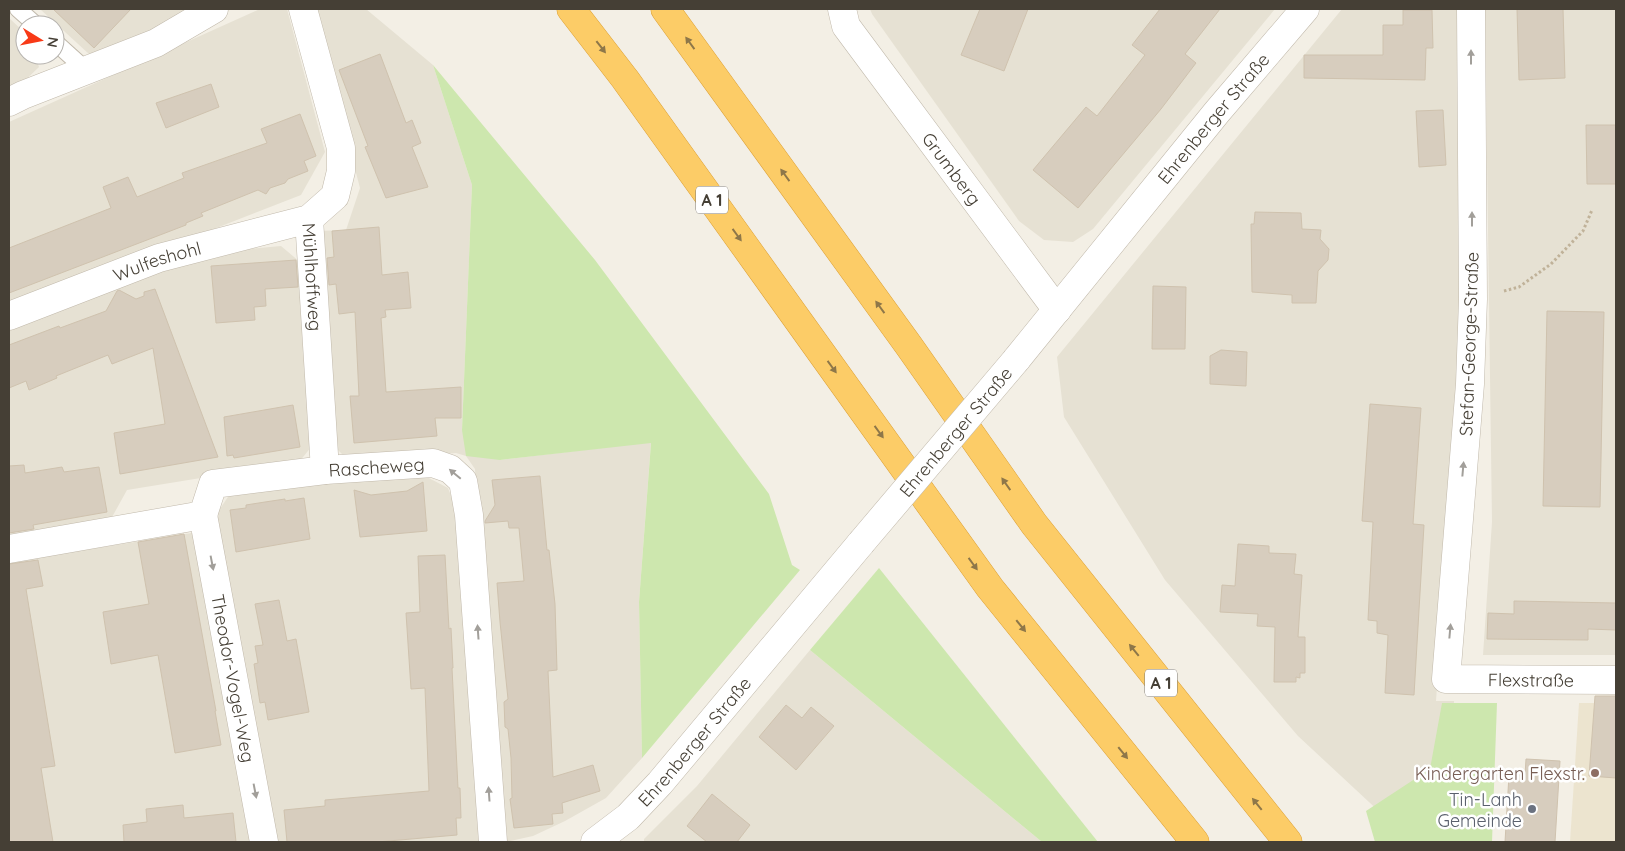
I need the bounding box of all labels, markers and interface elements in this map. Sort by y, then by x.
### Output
north arrow [15,15,65,65]
text: N [43,36,63,49]
one-way arrow [685,36,695,50]
one-way arrow [595,40,606,53]
street label: Ehrenberger Straße [1152,48,1274,188]
one-way arrow [1467,48,1475,64]
street label: Grumberg [917,127,986,210]
one-way arrow [780,168,790,182]
road number: A 1 [696,186,728,214]
one-way arrow [1468,211,1476,227]
street label: Mühlhoffweg [298,222,328,332]
one-way arrow [732,228,742,242]
street label: Wulfeshohl [110,236,203,286]
street label: Stefan-George-Straße [1454,251,1484,437]
one-way arrow [875,300,885,314]
one-way arrow [827,360,837,374]
street label: Ehrenberger Straße [894,362,1017,501]
one-way arrow [874,425,884,439]
street label: Rascheweg [328,452,425,481]
one-way arrow [1459,460,1467,476]
one-way arrow [448,468,461,479]
one-way arrow [1001,477,1011,491]
one-way arrow [209,555,217,571]
one-way arrow [968,557,978,571]
street label: Theodor-Vogel-Weg [206,592,260,764]
one-way arrow [1015,619,1026,632]
one-way arrow [1446,622,1454,638]
one-way arrow [473,623,481,639]
one-way arrow [1129,643,1140,656]
street label: Flexstraße [1488,668,1574,691]
road number: A 1 [1145,670,1177,696]
street label: Ehrenberger Straße [633,672,756,811]
one-way arrow [1117,746,1128,759]
place label: Kindergarten Flexstr. [1415,762,1585,785]
marker: Kindergarten Flexstr. [1589,767,1601,779]
one-way arrow [251,784,259,800]
one-way arrow [485,785,493,801]
place label: Tin-Lanh Gemeinde [1437,788,1522,832]
one-way arrow [1252,798,1263,811]
marker: Tin-Lanh Gemeinde [1526,803,1538,815]

